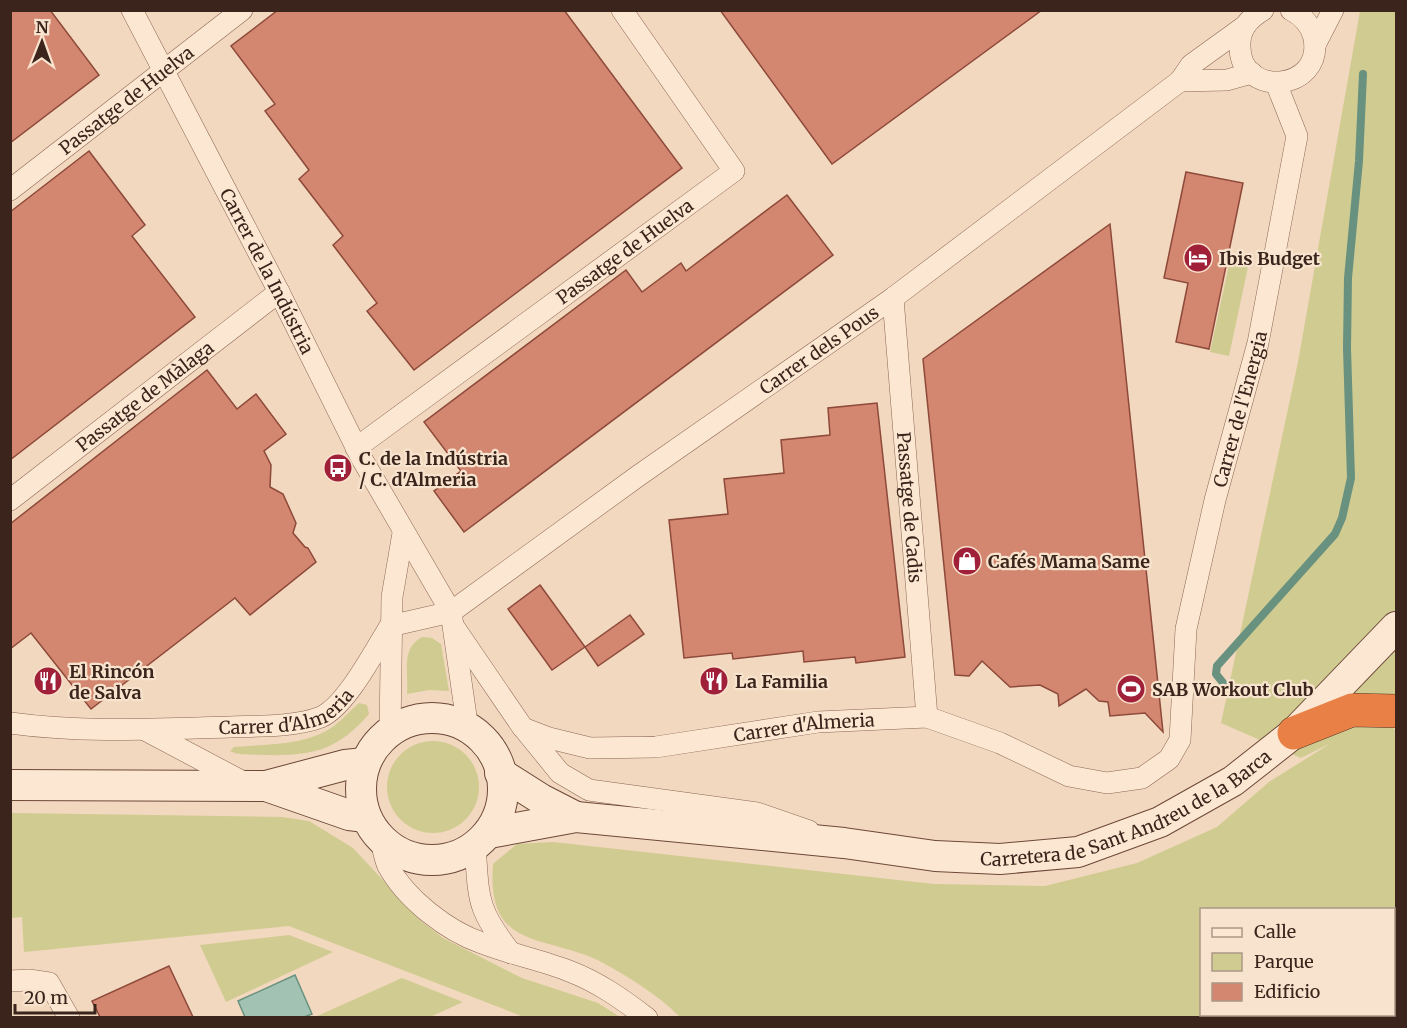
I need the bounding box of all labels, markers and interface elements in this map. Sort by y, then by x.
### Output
north arrow [12,12,72,72]
text: N [36,17,49,37]
street label: Passatge de Huelva [54,40,198,159]
street label: Carrer de la Indústria [215,184,320,358]
street label: Passatge de Huelva [552,193,698,309]
hotel icon: Ibis Budget [1182,242,1214,274]
place label: Ibis Budget [1219,247,1321,270]
street label: Carrer dels Pous [755,300,883,399]
street label: Carrer de l'Energia [1208,329,1272,490]
street label: Passatge de Màlaga [71,335,218,456]
street label: Passatge de Cadis [892,431,928,584]
place label: C. de la Indústria / C. d'Almeria [359,447,508,491]
bus stop icon: C. de la Indústria / C. d'Almeria [322,452,354,484]
shop icon: Cafés Mama Same [951,545,983,577]
place label: Cafés Mama Same [988,550,1150,573]
place label: El Rincón de Salva [69,660,154,704]
restaurant icon: El Rincón de Salva [32,665,64,697]
restaurant icon: La Familia [698,665,730,697]
place label: La Familia [735,670,828,693]
sports icon: SAB Workout Club [1115,673,1147,705]
place label: SAB Workout Club [1152,678,1314,701]
street label: Carrer d'Almeria [218,684,358,739]
street label: Carrer d'Almeria [732,708,875,746]
street label: Carretera de Sant Andreu de la Barca [980,744,1276,871]
legend [1200,908,1395,1016]
text: Calle [1254,920,1296,943]
text: Parque [1254,950,1314,973]
scale bar [15,977,94,1015]
text: Edificio [1254,980,1320,1003]
text: 20 m [24,986,68,1009]

